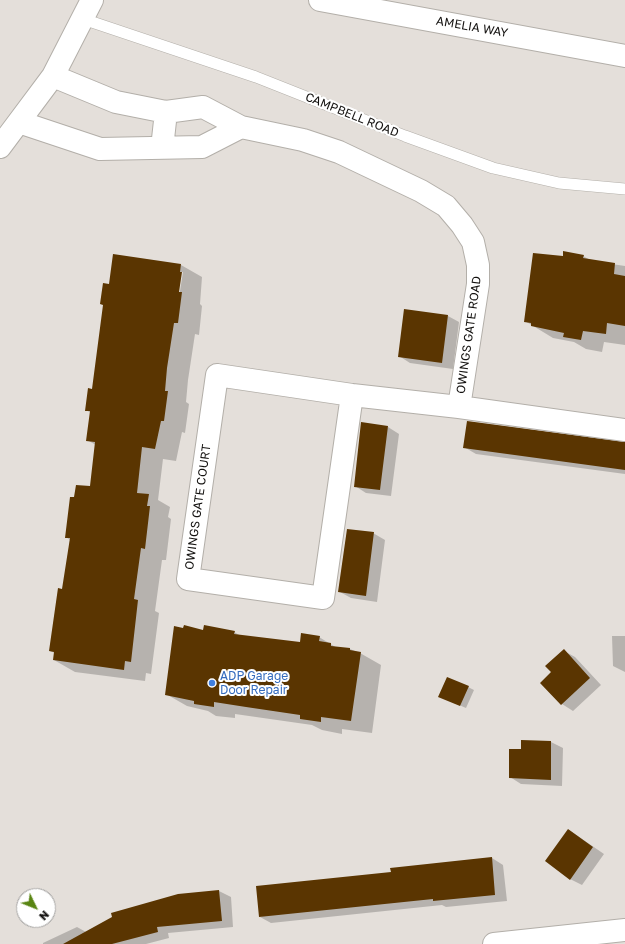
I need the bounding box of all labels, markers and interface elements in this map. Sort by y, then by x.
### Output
street label: AMELIA WAY [435,14,509,40]
street label: CAMPBELL ROAD [303,90,401,140]
street label: OWINGS GATE ROAD [454,275,484,395]
street label: OWINGS GATE COURT [182,443,214,571]
place label: ADP Garage Door Repair [220,669,288,697]
marker: ADP Garage Door Repair [207,678,217,688]
north arrow [16,888,56,928]
text: N [37,908,52,923]

